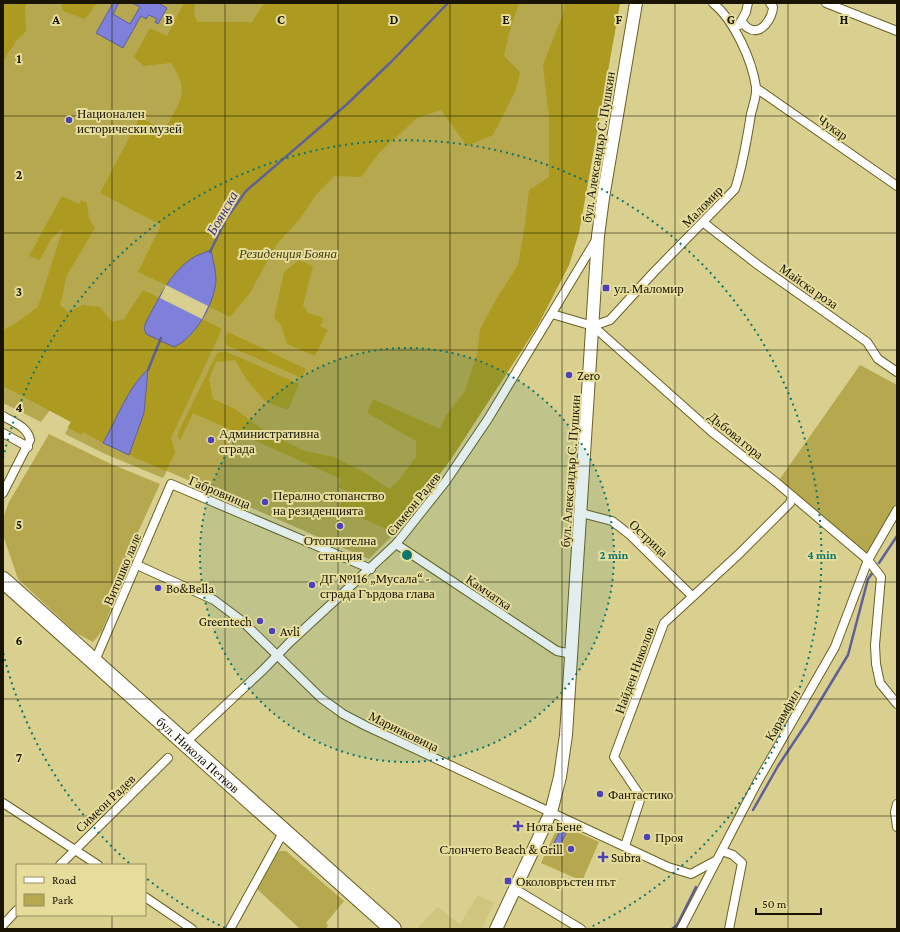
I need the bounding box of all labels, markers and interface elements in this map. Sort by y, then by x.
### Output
text: A [51,12,60,27]
text: B [165,12,173,27]
text: C [277,12,285,27]
text: D [390,12,399,27]
text: E [502,12,510,27]
text: F [616,12,623,27]
text: G [727,12,735,27]
text: H [840,12,849,27]
text: 1 [17,51,22,66]
street label: бул. Александър С. Пушкин [579,70,618,224]
place label: Национален исторически музей [77,106,182,136]
street label: Чукар [815,112,851,143]
marker: Национален исторически музей [64,115,74,125]
text: 2 [16,167,23,182]
street label: Маломир [679,182,726,230]
water label: Боянска [203,188,241,239]
park label: Резиденция Бояна [238,246,338,261]
street label: Майска роза [776,261,841,312]
place label: ул. Маломир [614,281,684,296]
marker: ул. Маломир [601,283,611,293]
text: 3 [16,284,22,299]
place label: Zero [577,368,600,383]
marker: Zero [564,370,574,380]
street label: бул. Александър С. Пушкин [558,394,583,548]
text: 4 [15,400,23,415]
street label: Дъбова гора [705,409,766,462]
place label: Административна сграда [219,426,319,456]
marker: Административна сграда [206,435,216,445]
street label: Симеон Радев [383,470,443,539]
street label: Габровница [187,473,253,512]
place label: Перално стопанство на резиденцията [273,488,384,518]
marker: Перално стопанство на резиденцията [260,497,270,507]
text: 5 [16,517,22,532]
street label: Острица [626,517,671,560]
marker: Отоплителна станция [335,521,345,531]
street label: Витошко лале [101,531,144,608]
place label: Отоплителна станция [304,533,376,563]
centre of rings [400,548,414,562]
text: 2 min [600,548,629,562]
text: 4 min [807,548,837,562]
place label: ДГ №116 „Мусала“ - сграда Гърдова глава [320,571,435,601]
street label: Камчатка [463,572,515,613]
marker: ДГ №116 „Мусала“ - сграда Гърдова глава [307,580,317,590]
place label: Bo&Bella [166,581,214,596]
marker: Bo&Bella [153,583,163,593]
place label: Greentech [199,614,252,629]
marker: Greentech [255,616,265,626]
place label: Avli [280,624,301,639]
street label: Найден Николов [612,625,657,716]
marker: Avli [267,626,277,636]
text: 6 [15,633,23,648]
street label: Карамфил [762,687,803,744]
street label: Маринковица [366,708,441,755]
street label: бул. Никола Петков [153,714,242,796]
text: 7 [16,750,22,765]
street label: Симеон Радев [72,771,138,836]
place label: Фантастико [608,787,673,802]
marker: Фантастико [595,789,605,799]
place label: Нота Бене [526,819,582,834]
marker: Нота Бене [513,821,523,831]
place label: Проя [655,830,683,845]
marker: Проя [642,832,652,842]
place label: Слончето Beach & Grill [439,842,564,857]
marker: Слончето Beach & Grill [566,844,576,854]
place label: Subra [611,850,641,865]
marker: Subra [598,852,608,862]
legend [16,864,146,916]
text: Road [52,873,77,887]
place label: Околовръстен път [516,874,616,889]
marker: Околовръстен път [503,876,513,886]
scale bar [756,890,821,916]
text: Park [52,893,74,907]
text: 50 m [762,897,787,911]

